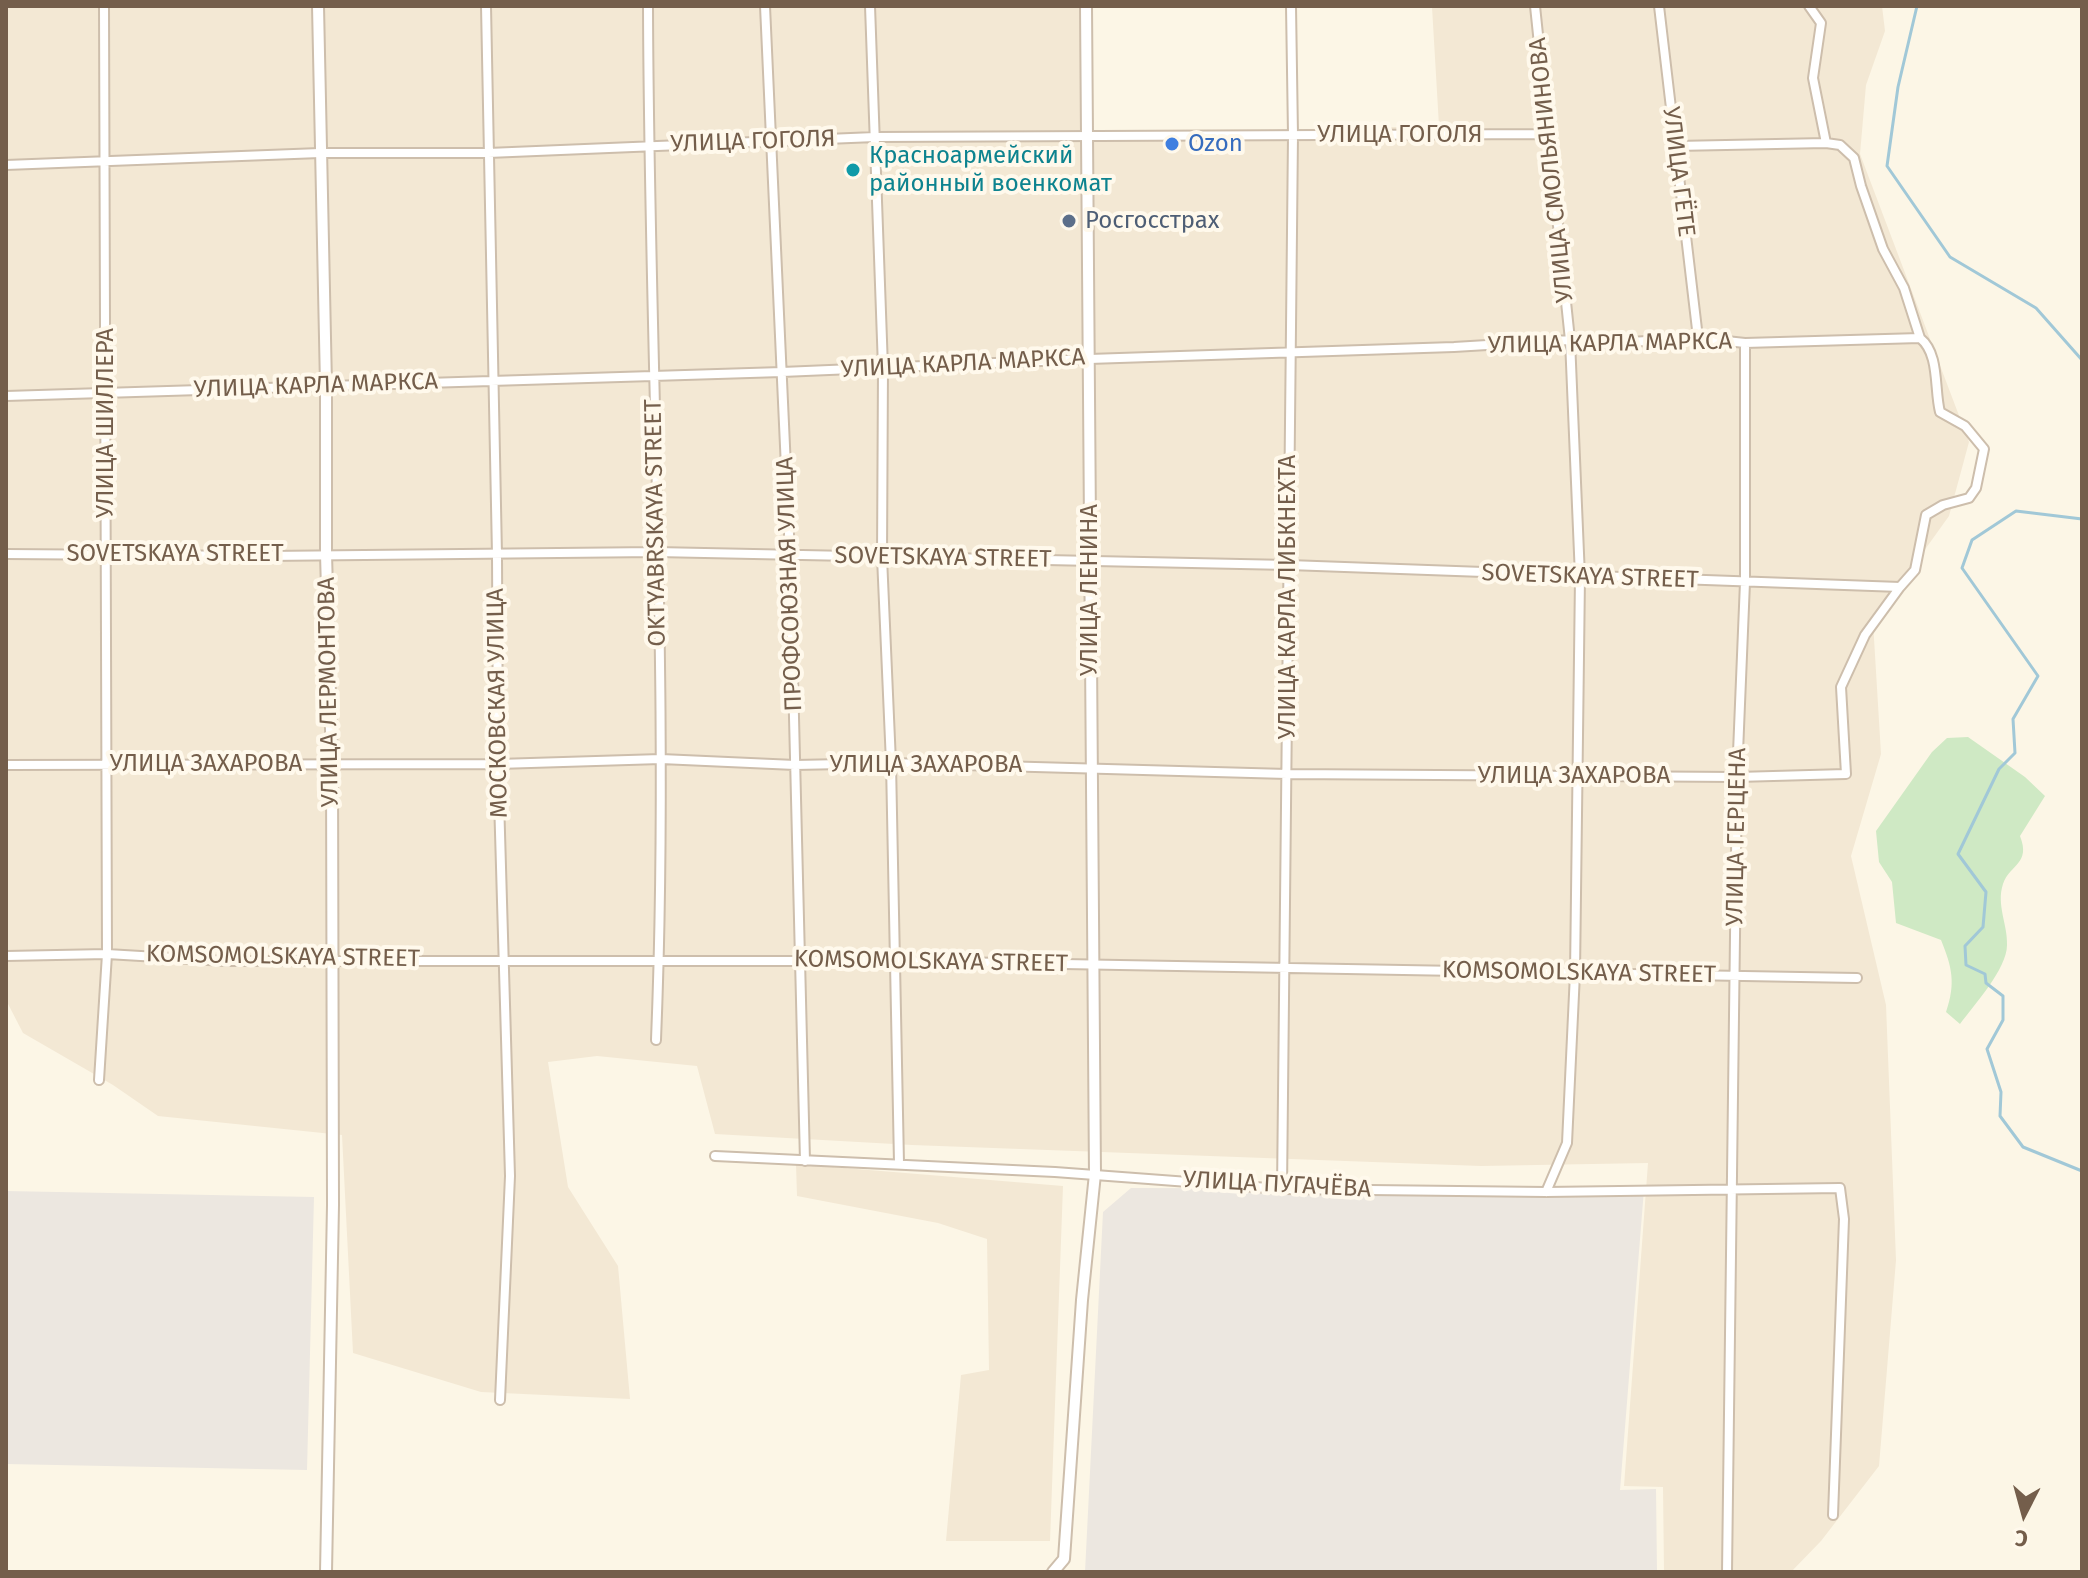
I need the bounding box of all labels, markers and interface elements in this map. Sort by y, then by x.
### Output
street label: УЛИЦА СМОЛЬЯНИНОВА [1524,36,1580,304]
street label: УЛИЦА ГЁТЕ [1656,105,1700,239]
street label: УЛИЦА ГОГОЛЯ [1317,121,1483,149]
street label: УЛИЦА ГОГОЛЯ [670,125,836,159]
place label: Ozon [1188,130,1243,158]
marker: Ozon [1163,135,1181,153]
place label: Красноармейский районный военкомат [869,142,1112,198]
marker: Красноармейский районный военкомат [844,161,862,179]
place label: Росгосстрах [1085,207,1219,235]
marker: Росгосстрах [1060,212,1078,230]
street label: УЛИЦА КАРЛА МАРКСА [1488,327,1732,361]
street label: УЛИЦА ШИЛЛЕРА [92,328,120,518]
street label: УЛИЦА КАРЛА МАРКСА [840,343,1086,385]
street label: УЛИЦА КАРЛА МАРКСА [193,367,439,405]
street label: OKTYABRSKAYA STREET [639,399,673,647]
street label: УЛИЦА КАРЛА ЛИБКНЕХТА [1274,455,1302,739]
street label: ПРОФСОЮЗНАЯ УЛИЦА [771,456,809,712]
street label: УЛИЦА ЛЕНИНА [1076,504,1104,676]
street label: SOVETSKAYA STREET [66,540,284,568]
street label: SOVETSKAYA STREET [834,542,1052,574]
street label: SOVETSKAYA STREET [1481,559,1699,595]
street label: УЛИЦА ЛЕРМОНТОВА [313,577,345,807]
street label: МОСКОВСКАЯ УЛИЦА [482,588,514,818]
street label: УЛИЦА ГЕРЦЕНА [1721,747,1753,927]
street label: УЛИЦА ЗАХАРОВА [110,750,302,778]
street label: УЛИЦА ЗАХАРОВА [830,751,1022,779]
street label: УЛИЦА ЗАХАРОВА [1478,762,1670,790]
street label: KOMSOMOLSKAYA STREET [146,940,420,974]
street label: KOMSOMOLSKAYA STREET [794,945,1068,979]
street label: KOMSOMOLSKAYA STREET [1442,956,1716,990]
street label: УЛИЦА ПУГАЧЁВА [1182,1166,1372,1204]
north arrow [1984,1474,2064,1554]
text: С [2014,1524,2029,1552]

